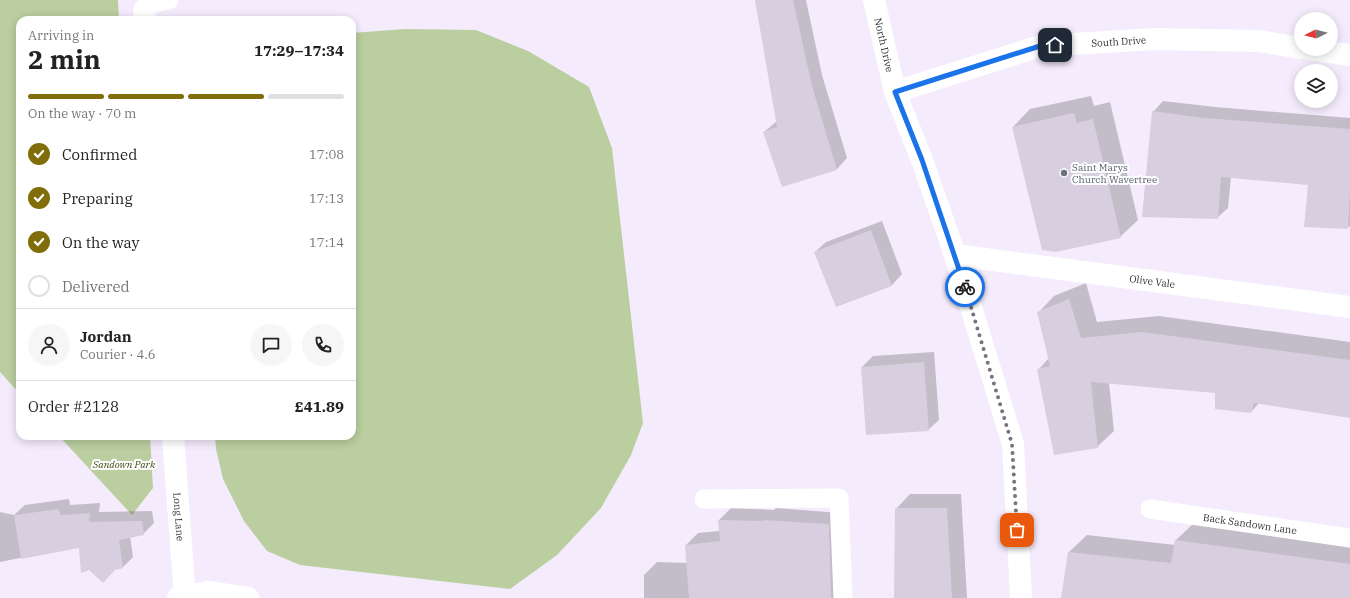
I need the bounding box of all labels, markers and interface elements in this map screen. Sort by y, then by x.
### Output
north arrow [1294,12,1338,56]
map controls [1294,12,1338,108]
street label: North Drive [871,17,896,73]
text: Arriving in [28,27,94,44]
pin [1038,28,1072,62]
icon: home [1044,34,1066,56]
street label: South Drive [1091,34,1147,50]
text: 17:29–17:34 [254,41,344,60]
text: 2 min [28,42,101,76]
button: layers [1294,64,1338,108]
text: On the way · 70 m [28,105,136,122]
icon: check [28,143,50,165]
text: Confirmed [62,145,137,164]
text: 17:08 [309,146,344,163]
place label: Saint Marys Church Wavertree [1072,161,1157,186]
marker: Saint Marys Church Wavertree [1059,168,1069,178]
icon: check [28,187,50,209]
text: Preparing [62,189,133,208]
text: 17:13 [309,190,344,207]
icon: check [28,231,50,253]
text: On the way [62,233,140,252]
text: 17:14 [309,234,344,251]
courier [945,267,985,307]
street label: Olive Vale [1129,272,1176,291]
icon: bike [954,276,976,298]
text: Delivered [62,277,130,296]
button: person [28,324,70,366]
button: chat [250,324,292,366]
button: phone [302,324,344,366]
text: Jordan [80,327,132,346]
text: Courier · 4.6 [80,346,156,363]
text: Order #2128 [28,397,119,416]
text: £41.89 [295,397,344,416]
park label: Sandown Park [92,458,156,471]
street label: Long Lane [170,492,187,542]
street label: Back Sandown Lane [1202,511,1298,537]
pin [1000,513,1034,547]
icon: bag [1006,519,1028,541]

